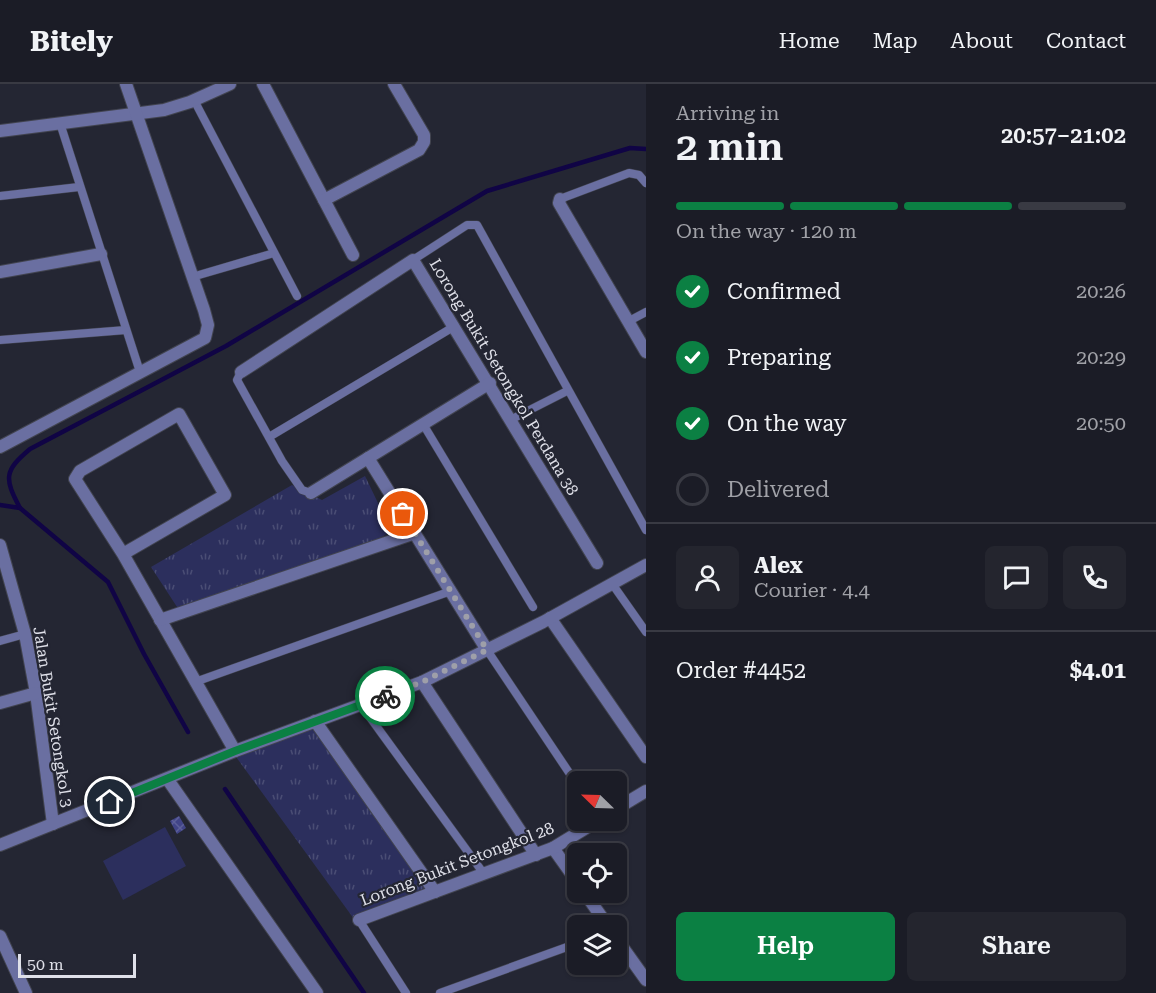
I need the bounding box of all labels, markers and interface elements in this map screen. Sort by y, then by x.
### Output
text: Bitely [30,25,113,58]
text: Home [779,29,840,53]
text: Map [873,29,918,53]
text: About [951,29,1013,53]
text: Contact [1046,29,1126,53]
text: Arriving in [676,101,779,125]
text: 20:57–21:02 [1001,123,1126,148]
text: 2 min [676,124,783,170]
text: On the way · 120 m [676,219,857,243]
street label: Lorong Bukit Setongkol Perdana 38 [426,255,582,499]
icon: check [676,275,709,308]
text: Confirmed [727,279,841,304]
text: 20:26 [1076,279,1126,303]
icon: check [676,341,709,374]
text: Preparing [727,345,831,370]
text: 20:29 [1076,345,1126,369]
icon: check [676,407,709,440]
text: On the way [727,411,847,436]
text: 20:50 [1076,411,1126,435]
text: Delivered [727,477,829,502]
pin [377,488,428,539]
icon: bag [386,497,419,530]
button: person [676,546,739,609]
button: chat [985,546,1048,609]
button: phone [1063,546,1126,609]
text: Alex [754,553,803,578]
text: Courier · 4.4 [754,578,870,602]
street label: Jalan Bukit Setongkol 3 [29,625,77,809]
text: Order #4452 [676,658,806,683]
text: $4.01 [1070,658,1126,683]
courier [355,666,415,726]
icon: bike [369,680,402,713]
north arrow [567,771,627,831]
map controls [567,771,627,975]
pin [84,776,135,827]
icon: home [93,785,126,818]
street label: Lorong Bukit Setongkol 28 [358,818,556,910]
button: locate [567,843,627,903]
button: Help [676,912,895,981]
button: Share [907,912,1126,981]
button: layers [567,915,627,975]
scale bar [18,951,136,978]
text: 50 m [27,955,64,974]

